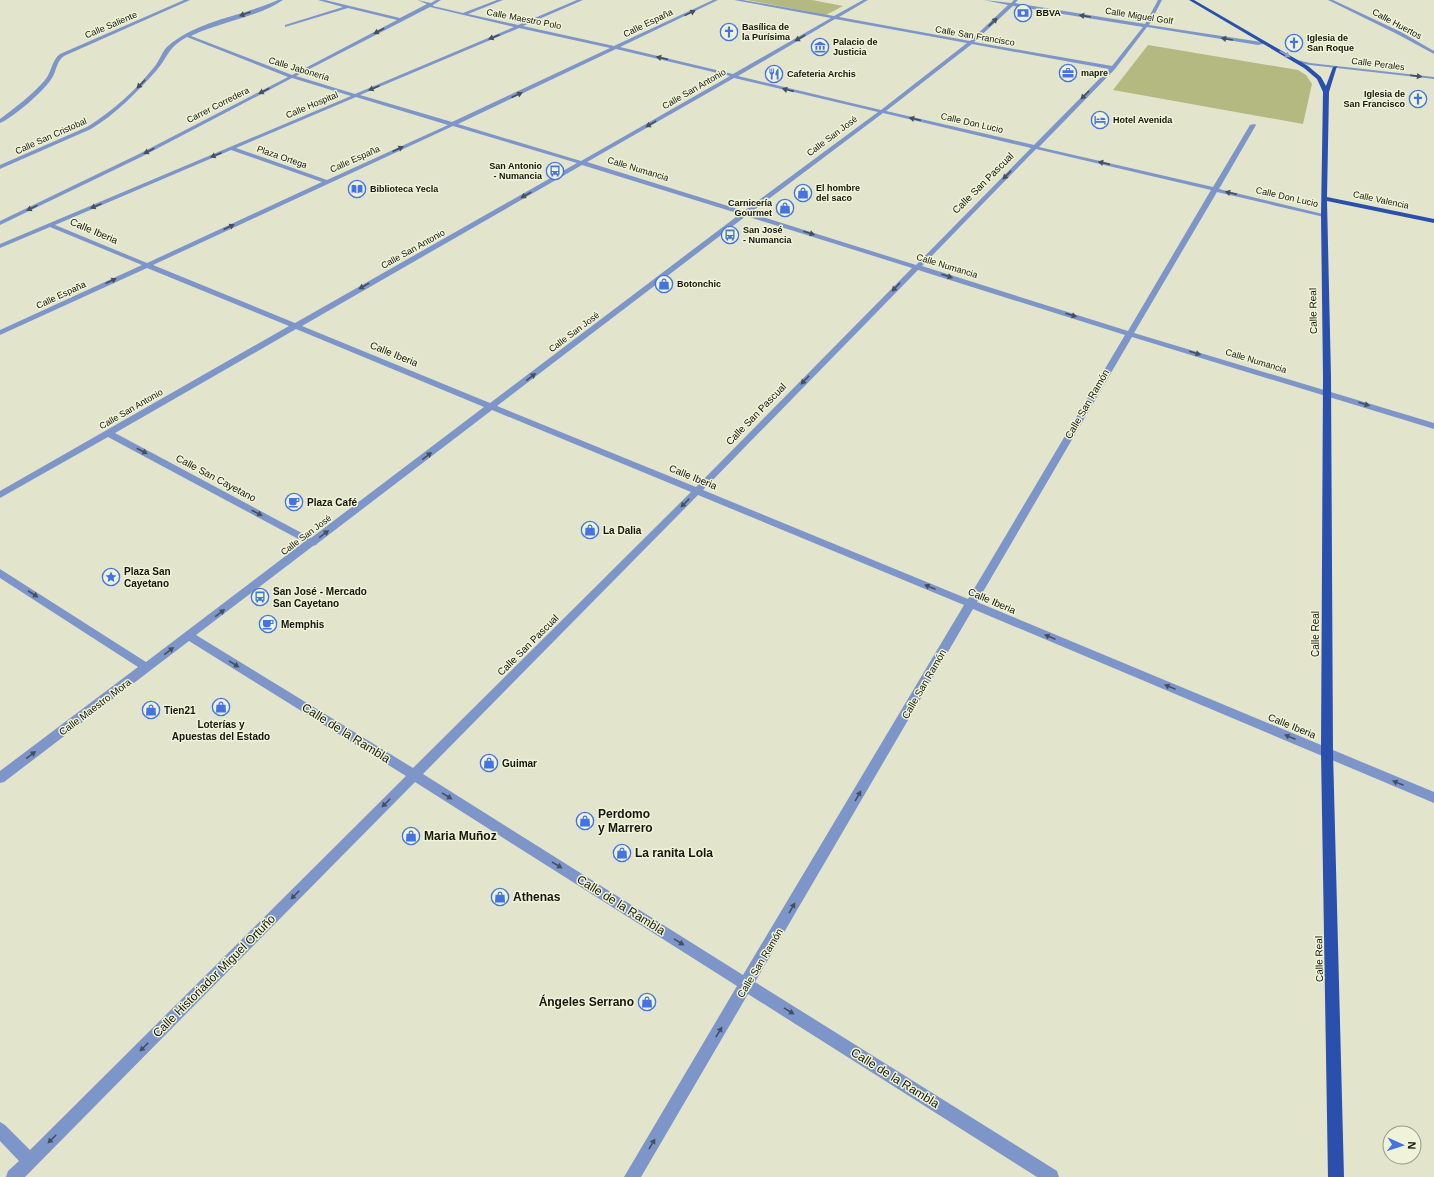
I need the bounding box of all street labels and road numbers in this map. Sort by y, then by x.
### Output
street label: Calle Miguel Golf [1104,6,1174,26]
street label: Calle Maestro Polo [486,7,562,31]
street label: Calle España [622,7,674,39]
street label: Calle Huertos [1371,7,1424,41]
street label: Calle Saliente [83,10,139,40]
street label: Calle San Francisco [934,24,1016,48]
street label: Calle Jabonería [267,55,331,83]
street label: Calle Perales [1351,56,1406,72]
street label: Calle San Antonio [661,67,727,111]
street label: Carrer Corredera [185,85,251,125]
street label: Calle Hospital [284,90,340,120]
street label: Calle Don Lucio [940,111,1004,135]
street label: Calle San José [805,114,859,158]
street label: Calle San Cristobal [14,116,88,156]
street label: Plaza Ortega [256,144,308,170]
street label: Calle España [329,144,381,174]
street label: Calle San Pascual [950,150,1016,216]
street label: Calle Numancia [606,155,670,183]
street label: Calle Don Lucio [1255,185,1319,209]
street label: Calle Valencia [1352,189,1410,211]
street label: Calle Iberia [69,216,120,246]
street label: Calle San Antonio [379,227,447,271]
street label: Calle Numancia [915,252,979,280]
street label: Calle España [35,279,87,311]
street label: Calle Real [1307,288,1319,334]
street label: Calle San José [547,310,601,354]
street label: Calle Iberia [368,339,420,369]
street label: Calle Numancia [1224,347,1288,375]
street label: Calle San Ramón [1063,367,1111,441]
street label: Calle San Pascual [724,381,788,447]
street label: Calle San Antonio [98,387,164,431]
street label: Calle San Cayetano [174,452,258,504]
street label: Calle Iberia [667,462,719,492]
street label: Calle San José [279,513,333,557]
street label: Calle Iberia [967,586,1018,616]
street label: Calle Real [1310,611,1321,657]
street label: Calle San Pascual [495,612,561,678]
street label: Calle San Ramón [900,647,948,721]
street label: Calle Maestro Mora [57,676,133,738]
street label: Calle de la Rambla [299,700,393,766]
street label: Calle Iberia [1266,711,1318,741]
street label: Calle de la Rambla [574,872,668,938]
street label: Calle Historiador Miguel Ortuño [150,912,278,1040]
street label: Calle San Ramón [735,927,785,999]
street label: Calle Real [1313,936,1325,982]
street label: Calle de la Rambla [848,1045,942,1111]

